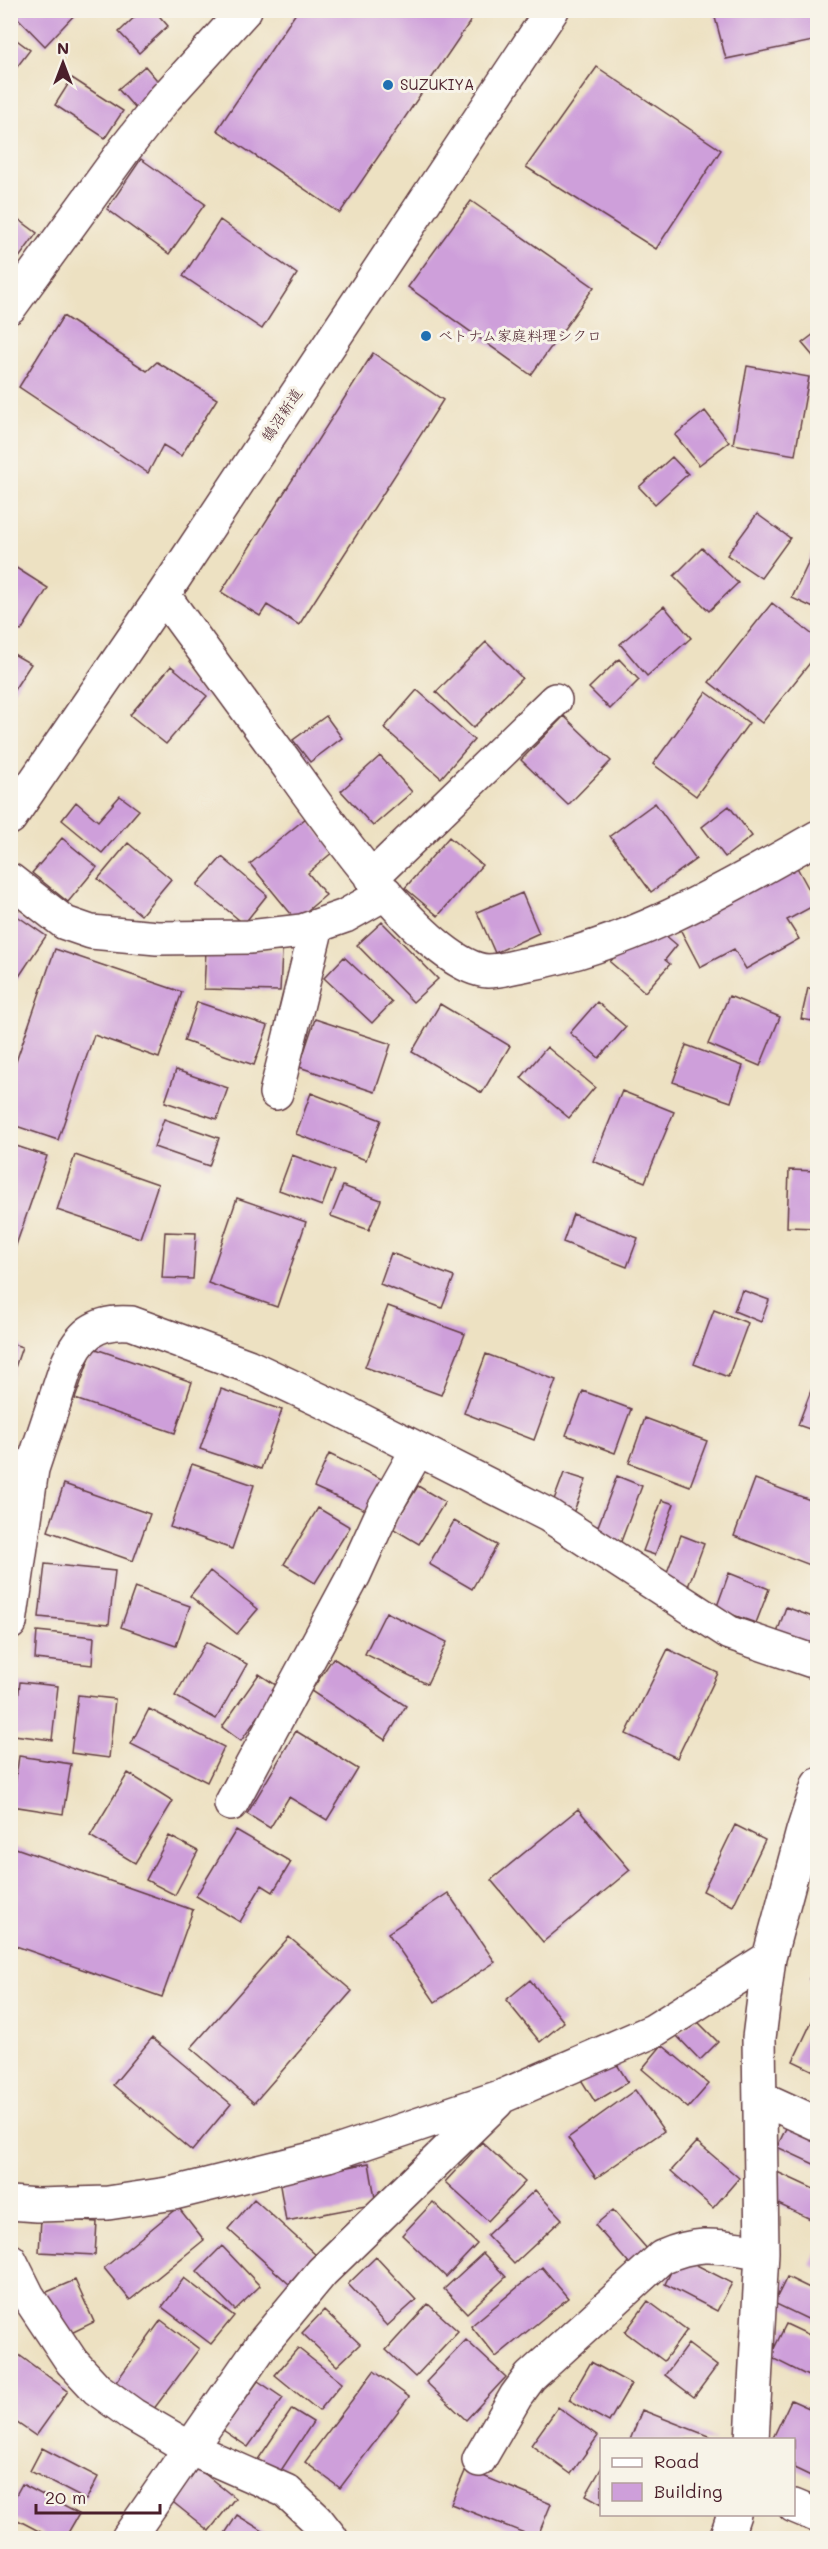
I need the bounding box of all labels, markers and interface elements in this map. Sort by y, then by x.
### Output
north arrow [33,33,93,93]
text: N [57,37,69,58]
place label: SUZUKIYA [400,74,474,94]
marker: SUZUKIYA [381,78,395,92]
place label: ベトナム家庭料理シクロ [438,325,602,345]
marker: ベトナム家庭料理シクロ [419,329,433,343]
street label: 鵠沼新道 [256,384,306,445]
legend [600,2438,795,2516]
text: Road [654,2449,699,2473]
scale bar [36,2477,160,2515]
text: Building [654,2479,722,2503]
text: 20 m [45,2485,86,2509]

